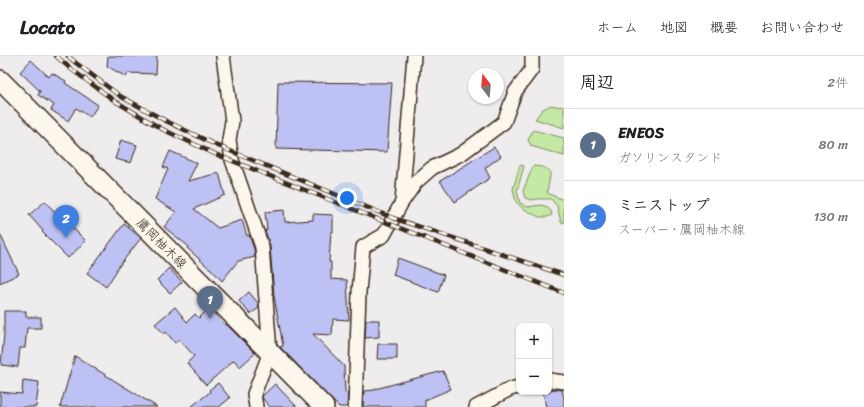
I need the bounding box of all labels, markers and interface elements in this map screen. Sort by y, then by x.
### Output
text: Locato [20,11,75,44]
text: ホーム [597,15,638,40]
text: 地図 [660,15,688,40]
text: 概要 [710,15,738,40]
text: お問い合わせ [760,15,844,40]
text: 周辺 [580,67,614,97]
north arrow [468,68,504,104]
text: 2件 [827,71,848,94]
text: ENEOS [618,120,664,146]
text: 1 [590,133,596,156]
text: 80 m [819,133,848,156]
text: ガソリンスタンド [618,146,722,169]
your location [337,188,357,208]
text: ミニストップ [618,192,710,218]
pin: 2 [53,205,79,238]
text: 2 [589,205,597,228]
text: 130 m [814,205,848,228]
street label: 鷹岡柚木線 [131,212,193,275]
text: スーパー · 鷹岡柚木線 [618,218,745,241]
pin: 1 [197,286,223,319]
map controls [516,323,552,395]
button: + [516,323,552,359]
button: − [516,359,552,395]

